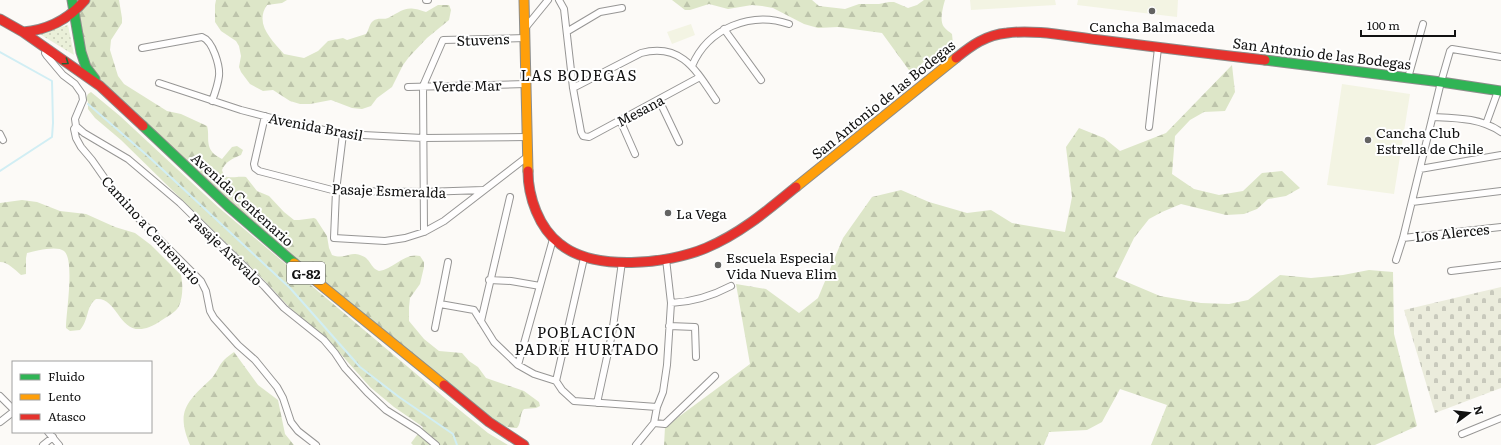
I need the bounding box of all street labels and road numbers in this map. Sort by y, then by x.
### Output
street label: Stuvens [456,28,510,50]
street label: San Antonio de las Bodegas [1232,32,1412,74]
street label: San Antonio de las Bodegas [807,35,959,163]
street label: Verde Mar [432,74,502,96]
street label: Mesana [613,89,668,131]
street label: Avenida Brasil [267,107,365,145]
street label: Avenida Centenario [187,148,299,250]
street label: Camino a Centenario [98,171,206,289]
street label: Pasaje Esmeralda [331,178,447,202]
street label: Pasaje Arévalo [185,209,267,289]
street label: Los Alerces [1414,218,1490,246]
road number: G-82 [287,262,325,284]

